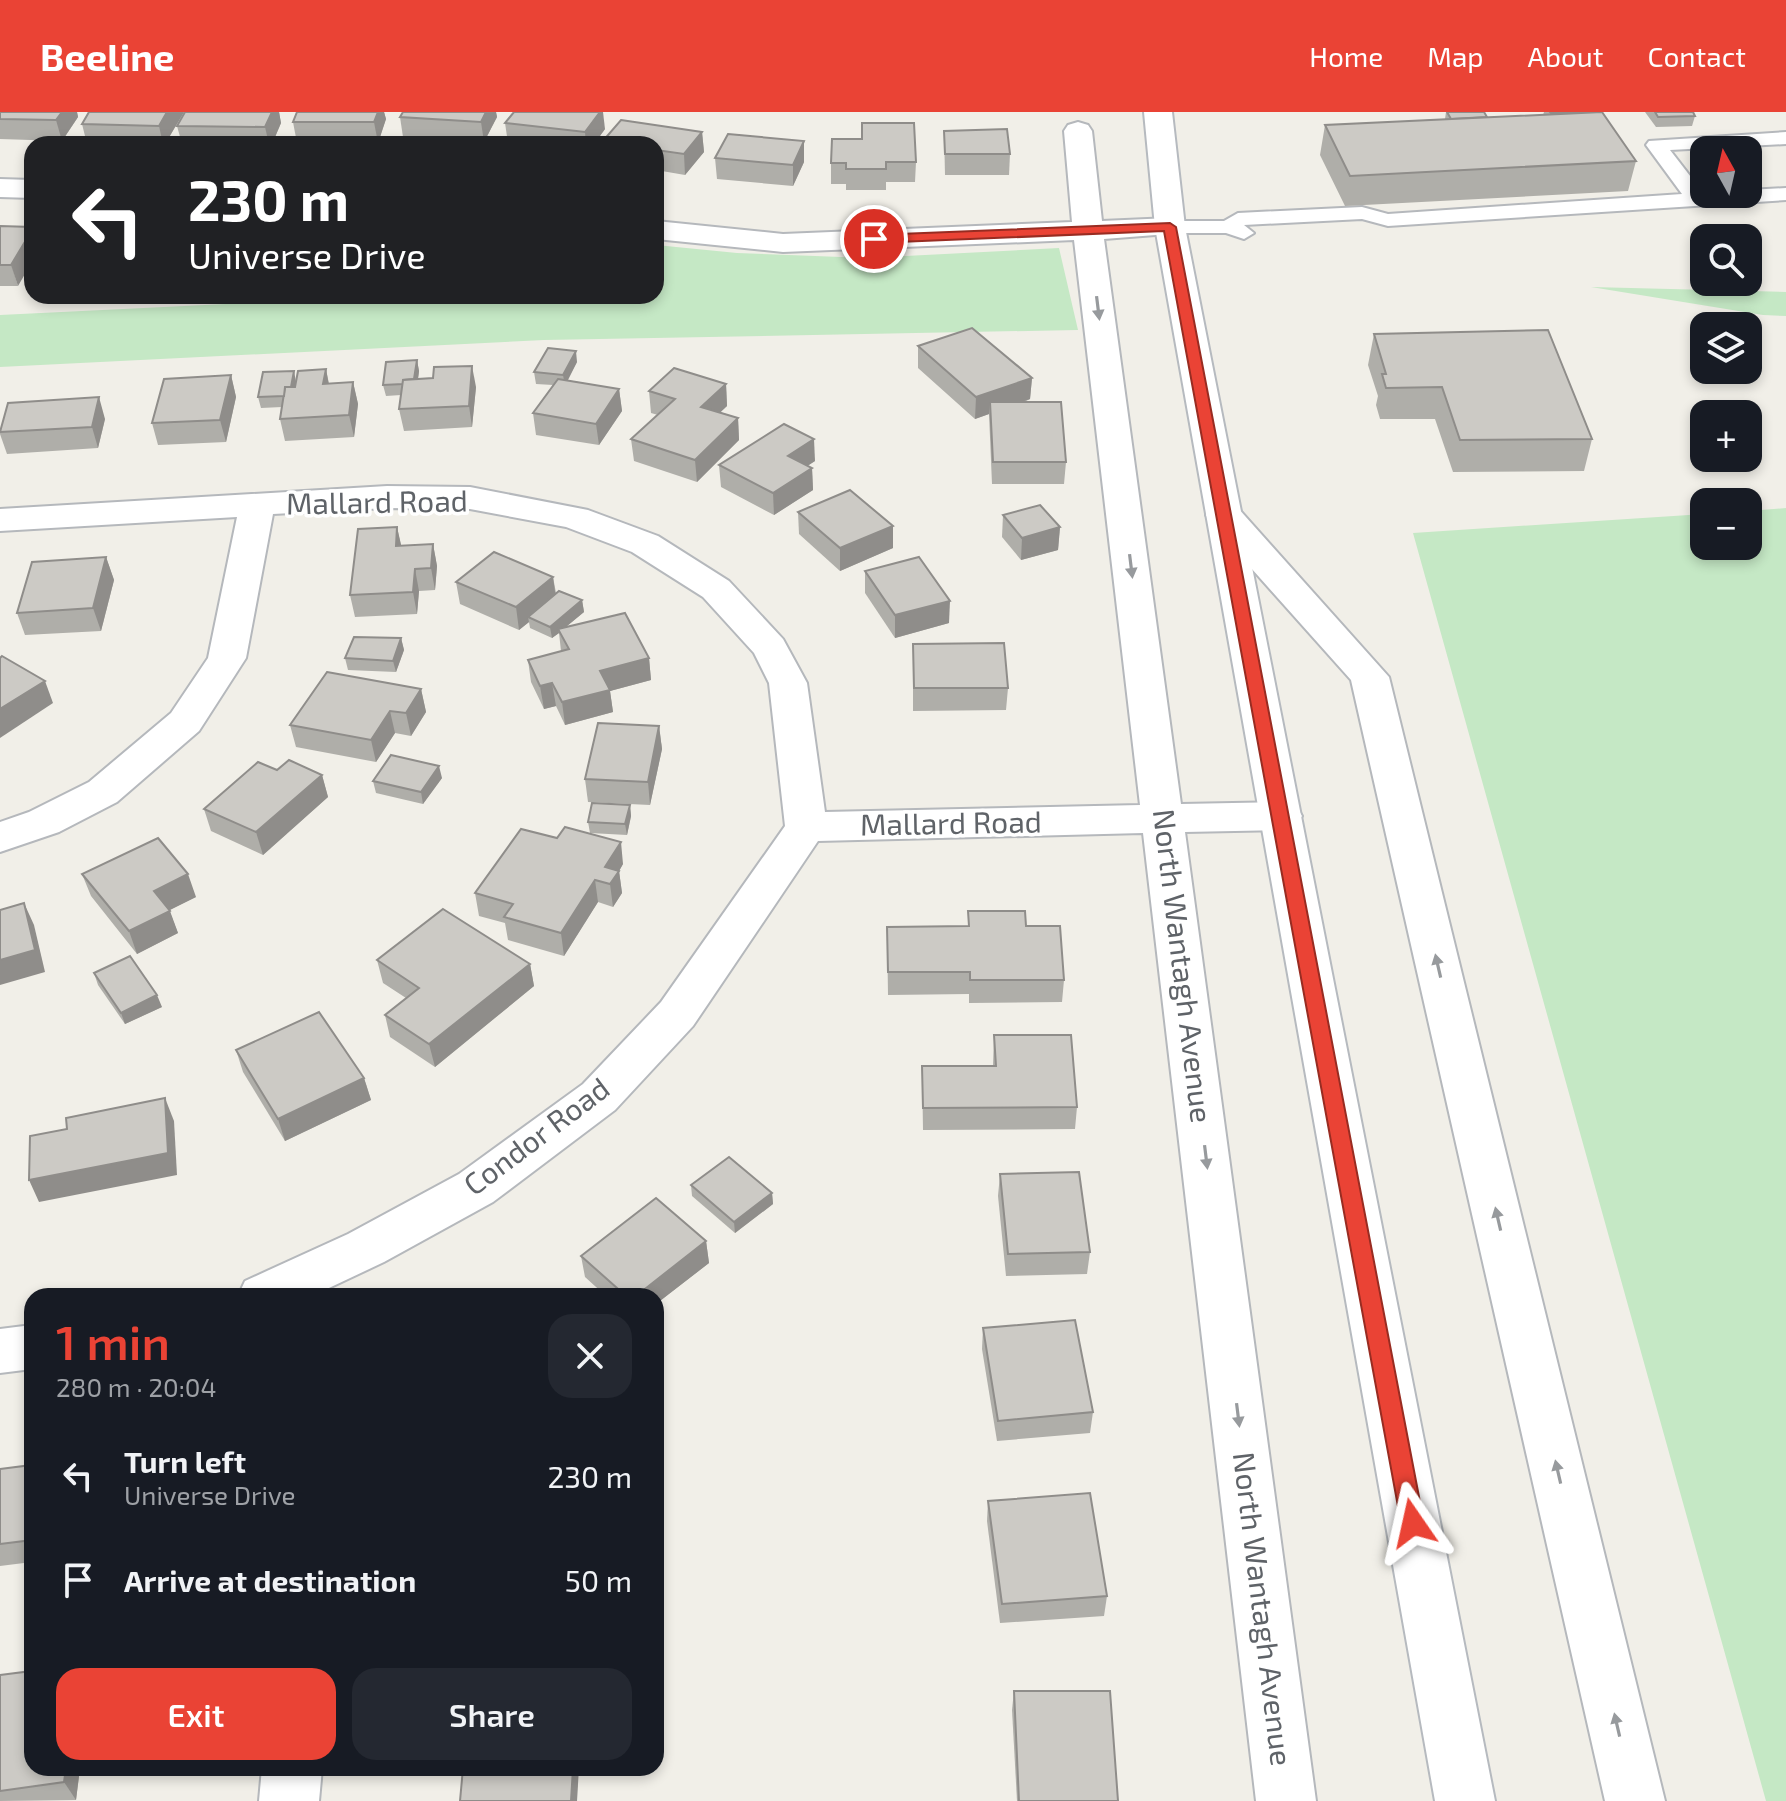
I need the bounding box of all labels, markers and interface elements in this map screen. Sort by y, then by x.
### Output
text: Beeline [40,33,174,79]
text: Home [1309,39,1383,73]
text: Map [1427,39,1484,73]
text: About [1528,39,1603,73]
text: Contact [1647,39,1746,73]
north arrow [1690,136,1762,208]
map controls [1690,136,1762,560]
text: 230 m [188,165,349,232]
icon: left [56,168,160,272]
pin [840,205,908,273]
icon: arrive [852,217,896,261]
button: search [1690,224,1762,296]
text: Universe Drive [188,233,426,276]
one-way arrow [1092,296,1105,321]
button: layers [1690,312,1762,384]
button: + [1690,400,1762,472]
street label: Mallard Road [286,481,468,521]
button: − [1690,488,1762,560]
one-way arrow [1125,554,1138,579]
street label: Mallard Road [860,802,1042,842]
street label: North Wantagh Avenue [1147,807,1221,1125]
one-way arrow [1431,953,1444,978]
street label: Condor Road [456,1069,616,1202]
one-way arrow [1200,1145,1213,1170]
one-way arrow [1491,1206,1504,1231]
text: 1 min [56,1312,170,1370]
button: close [548,1314,632,1398]
text: 280 m · 20:04 [56,1371,216,1402]
one-way arrow [1232,1403,1245,1428]
text: Turn left [124,1443,246,1479]
street label: North Wantagh Avenue [1227,1450,1301,1768]
icon: left [56,1454,100,1498]
text: 230 m [547,1458,632,1494]
one-way arrow [1551,1459,1563,1484]
text: Universe Drive [124,1479,296,1510]
position arrow [1371,1481,1455,1565]
icon: arrive [56,1558,100,1602]
text: Arrive at destination [124,1562,416,1598]
text: 50 m [565,1562,632,1598]
button: Exit [56,1668,336,1760]
button: Share [352,1668,632,1760]
one-way arrow [1611,1712,1623,1737]

